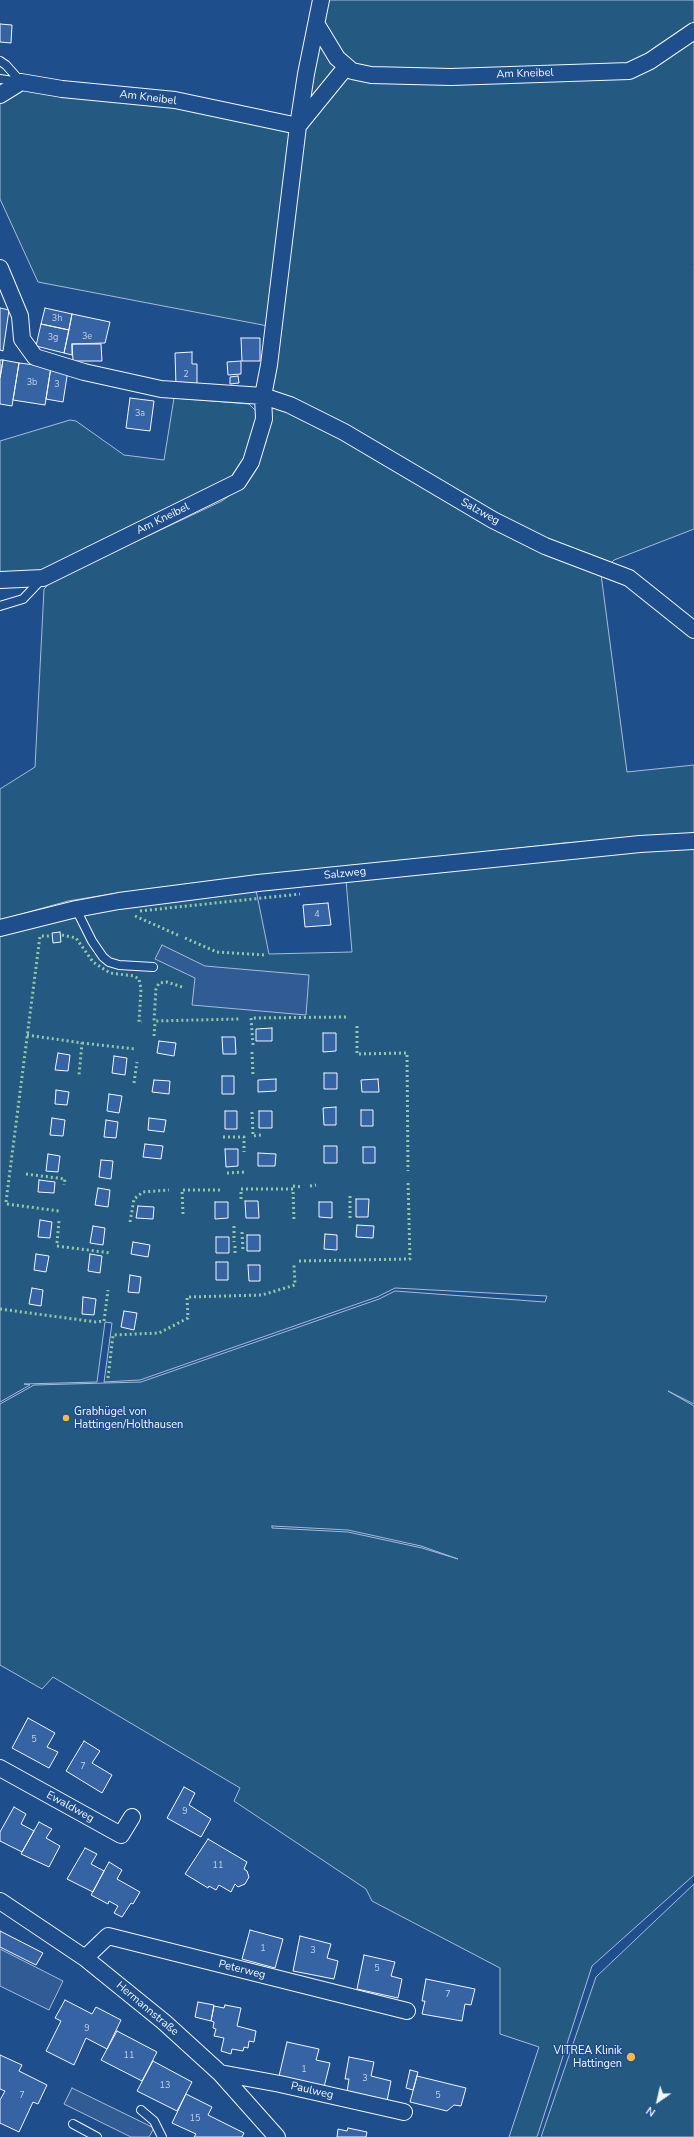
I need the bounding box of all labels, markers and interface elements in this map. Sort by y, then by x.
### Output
street label: Am Kneibel [496,66,554,82]
street label: Am Kneibel [119,88,177,108]
house number: 3h [52,314,62,324]
house number: 3e [82,332,92,342]
house number: 3g [48,333,58,343]
house number: 2 [183,370,189,380]
house number: 3b [27,378,37,388]
house number: 3 [54,380,60,390]
house number: 3a [135,409,145,419]
street label: Salzweg [458,496,502,528]
street label: Am Kneibel [134,501,192,537]
street label: Salzweg [323,865,367,883]
house number: 4 [314,910,320,920]
place label: Grabhügel von Hattingen/Holthausen [74,1405,183,1431]
marker: Grabhügel von Hattingen/Holthausen [61,1413,71,1423]
house number: 5 [31,1735,37,1745]
house number: 7 [80,1762,86,1772]
street label: Ewaldweg [44,1789,96,1825]
house number: 9 [182,1807,188,1817]
house number: 11 [213,1861,223,1871]
house number: 1 [260,1944,266,1954]
house number: 3 [310,1946,316,1956]
street label: Peterweg [217,1958,267,1982]
house number: 5 [374,1964,380,1974]
street label: Hermannstraße [113,1979,181,2039]
house number: 7 [445,1990,451,2000]
house number: 9 [84,2024,90,2034]
place label: VITREA Klinik Hattingen [554,2044,622,2070]
house number: 11 [124,2051,134,2061]
marker: VITREA Klinik Hattingen [625,2051,637,2063]
house number: 1 [301,2065,307,2075]
house number: 3 [362,2074,368,2084]
street label: Paulweg [289,2080,335,2102]
house number: 13 [160,2081,170,2091]
north arrow [638,2081,678,2121]
house number: 7 [19,2091,25,2101]
house number: 5 [435,2091,441,2101]
text: N [643,2103,659,2120]
house number: 15 [190,2114,200,2124]

